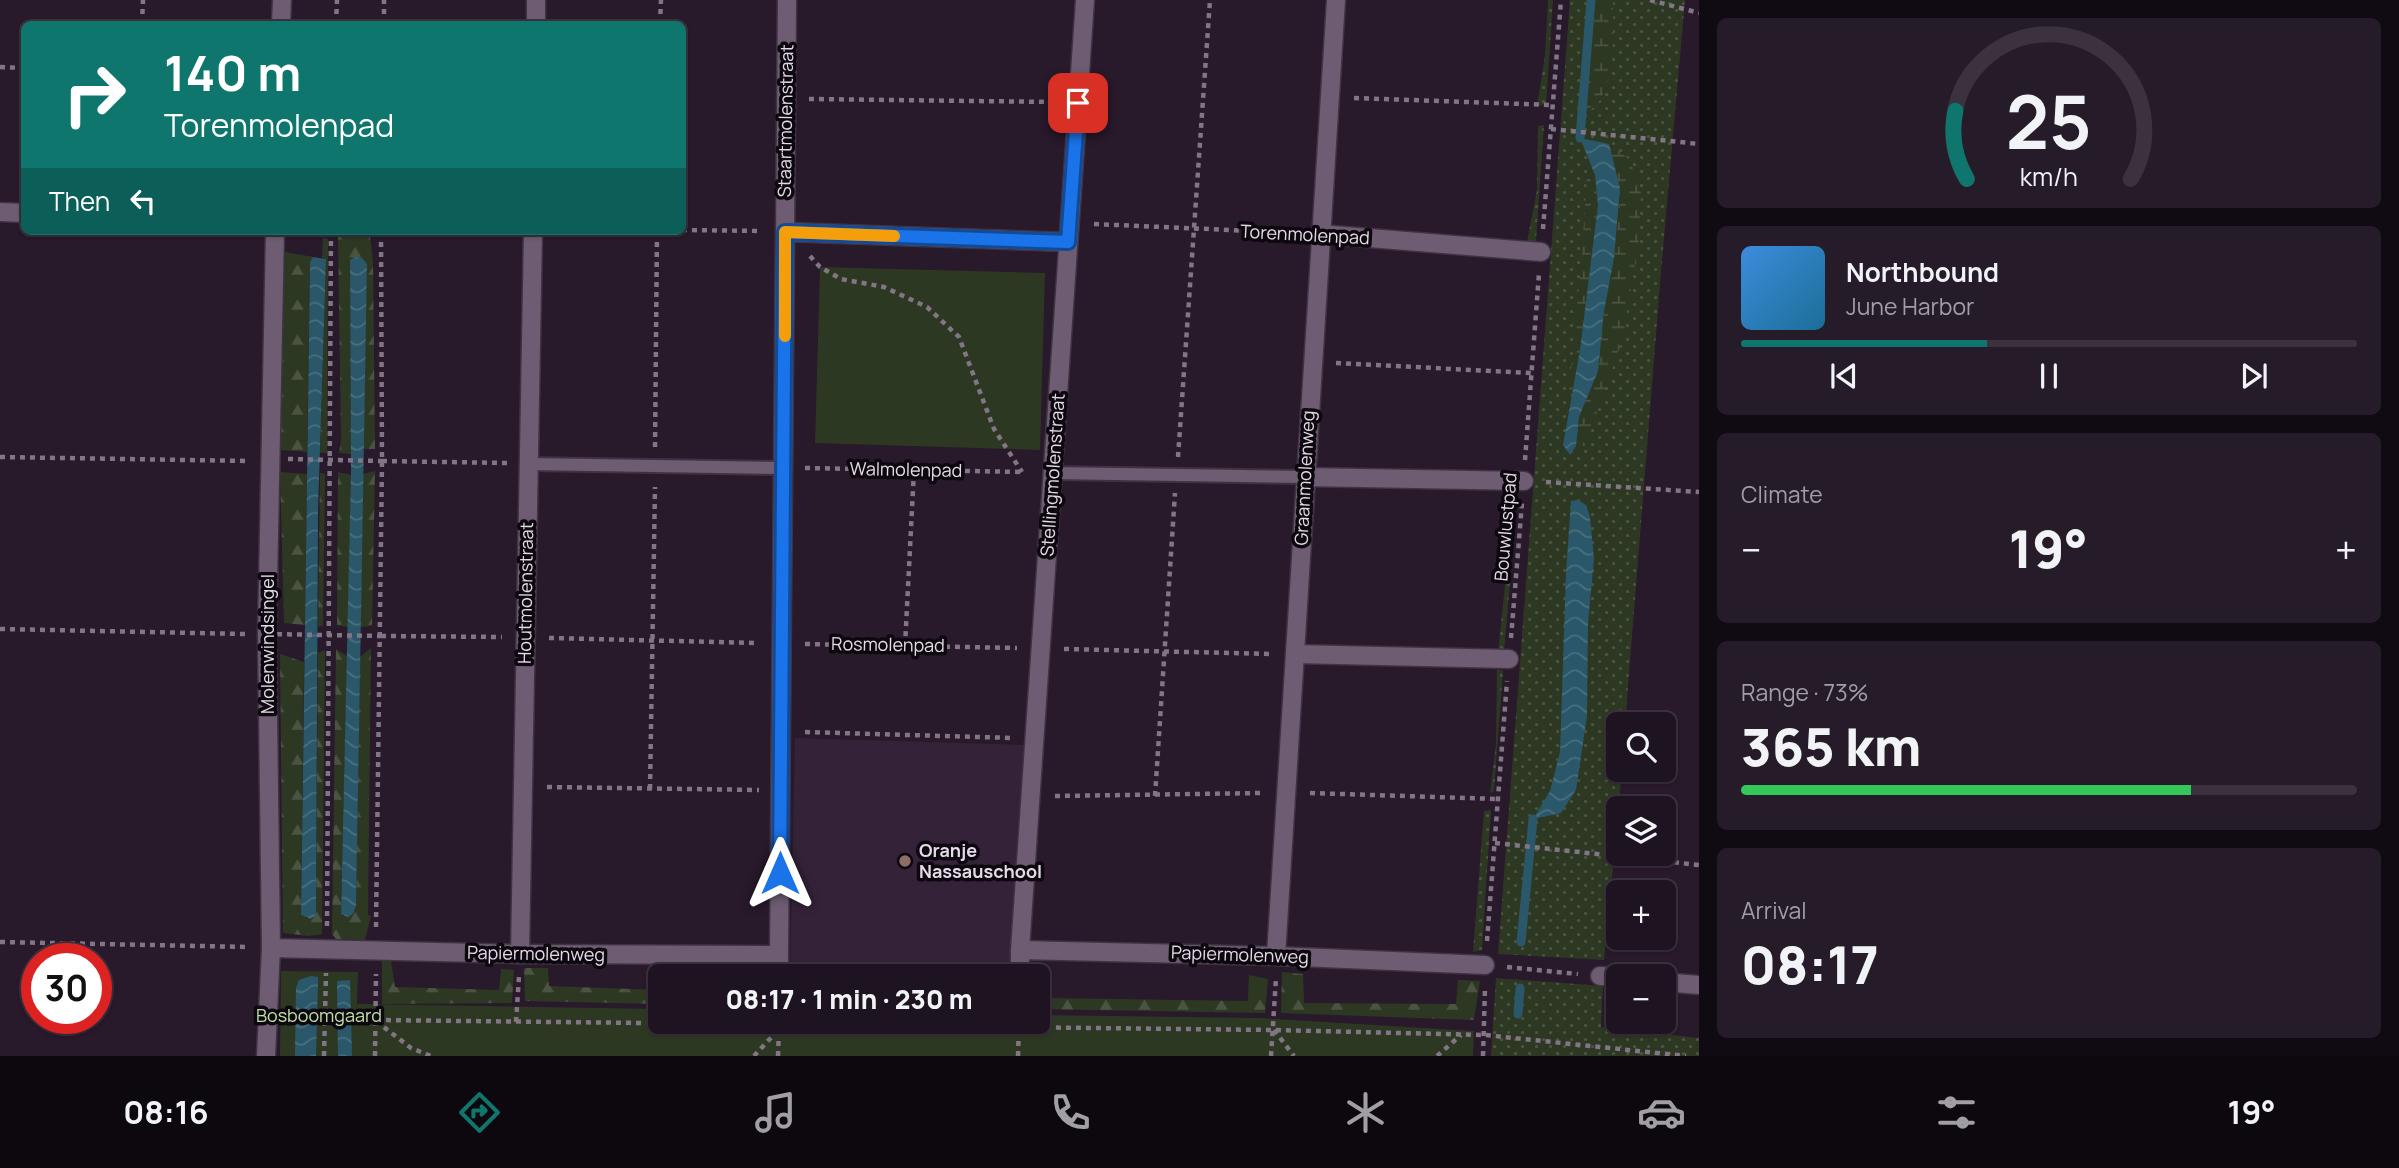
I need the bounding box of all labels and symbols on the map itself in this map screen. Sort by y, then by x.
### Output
street label: Staartmolenstraat [772,44,798,198]
pin [1048,73,1108,133]
street label: Torenmolenpad [1240,219,1370,249]
street label: Stellingmolenstraat [1034,393,1070,557]
street label: Graanmolenweg [1288,410,1320,546]
street label: Walmolenpad [850,456,962,482]
street label: Bouwlustpad [1488,472,1522,582]
street label: Houtmolenstraat [512,522,538,664]
street label: Molenwindsingel [255,574,279,714]
street label: Rosmolenpad [831,631,945,657]
position arrow [743,836,817,910]
place label: Oranje Nassauschool [919,838,1042,883]
marker: Oranje Nassauschool [897,853,913,869]
street label: Papiermolenweg [467,940,605,966]
street label: Papiermolenweg [1171,940,1309,968]
speed limit sign: 30 [21,943,112,1034]
park label: Bosboomgaard [256,1003,382,1027]

